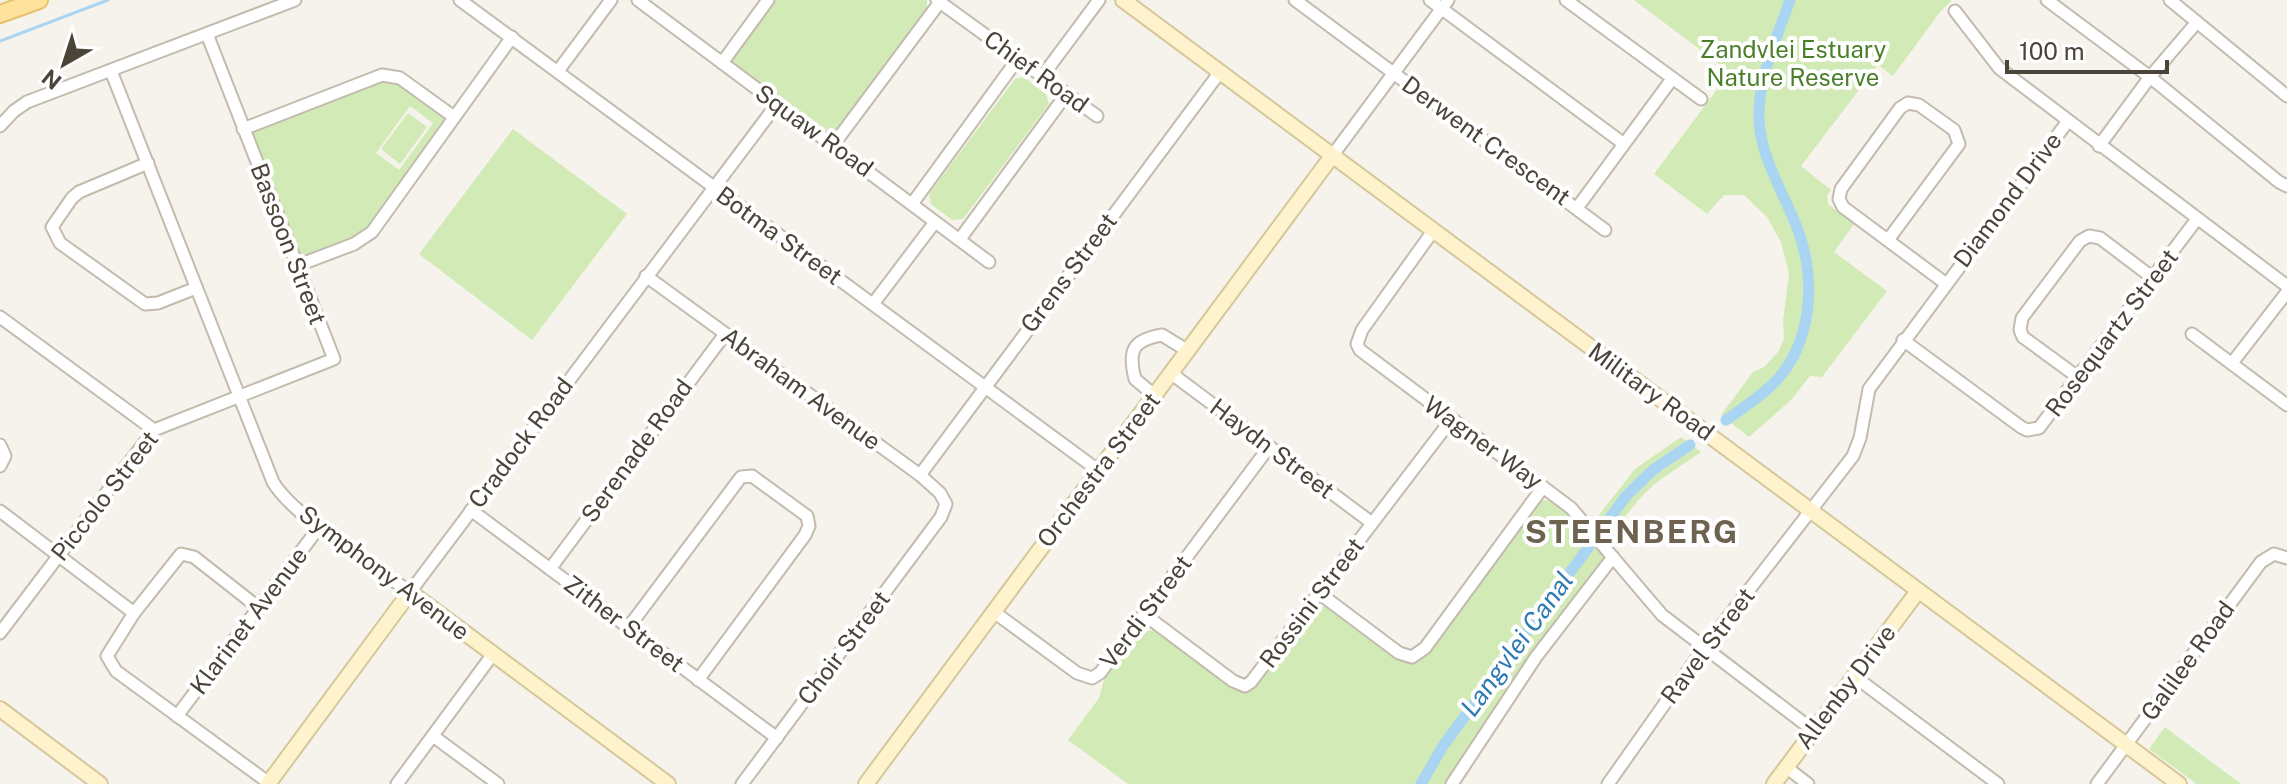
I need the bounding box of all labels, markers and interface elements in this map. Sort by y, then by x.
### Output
north arrow [24,24,104,104]
street label: Chief Road [979,24,1094,118]
scale bar [2007,24,2167,74]
park label: Zandvlei Estuary Nature Reserve [1700,35,1886,91]
text: 100 m [2019,37,2085,65]
text: N [37,64,66,95]
street label: Derwent Crescent [1397,70,1576,211]
street label: Squaw Road [750,78,879,182]
street label: Diamond Drive [1947,126,2067,272]
street label: Bassoon Street [245,159,333,328]
street label: Botma Street [711,180,848,290]
street label: Grens Street [1014,207,1122,338]
street label: Rosequartz Street [2039,243,2183,422]
street label: Abraham Avenue [717,321,887,455]
street label: Military Road [1583,336,1720,446]
street label: Cradock Road [462,372,578,513]
street label: Serenade Road [575,373,697,527]
street label: Orchestra Street [1031,387,1165,552]
street label: Wagner Way [1419,390,1548,495]
street label: Haydn Street [1205,392,1340,504]
street label: Piccolo Street [45,425,163,566]
street label: Symphony Avenue [294,499,475,645]
district label: STEENBERG [1525,513,1739,550]
street label: Rossini Street [1253,532,1369,673]
street label: Klarinet Avenue [184,541,313,699]
street label: Verdi Street [1094,549,1197,673]
water label: Langvlei Canal [1454,565,1579,722]
street label: Zither Street [559,569,690,677]
street label: Ravel Street [1655,582,1760,709]
street label: Choir Street [791,585,895,710]
street label: Galilee Road [2135,595,2240,725]
street label: Allenby Drive [1789,619,1901,754]

